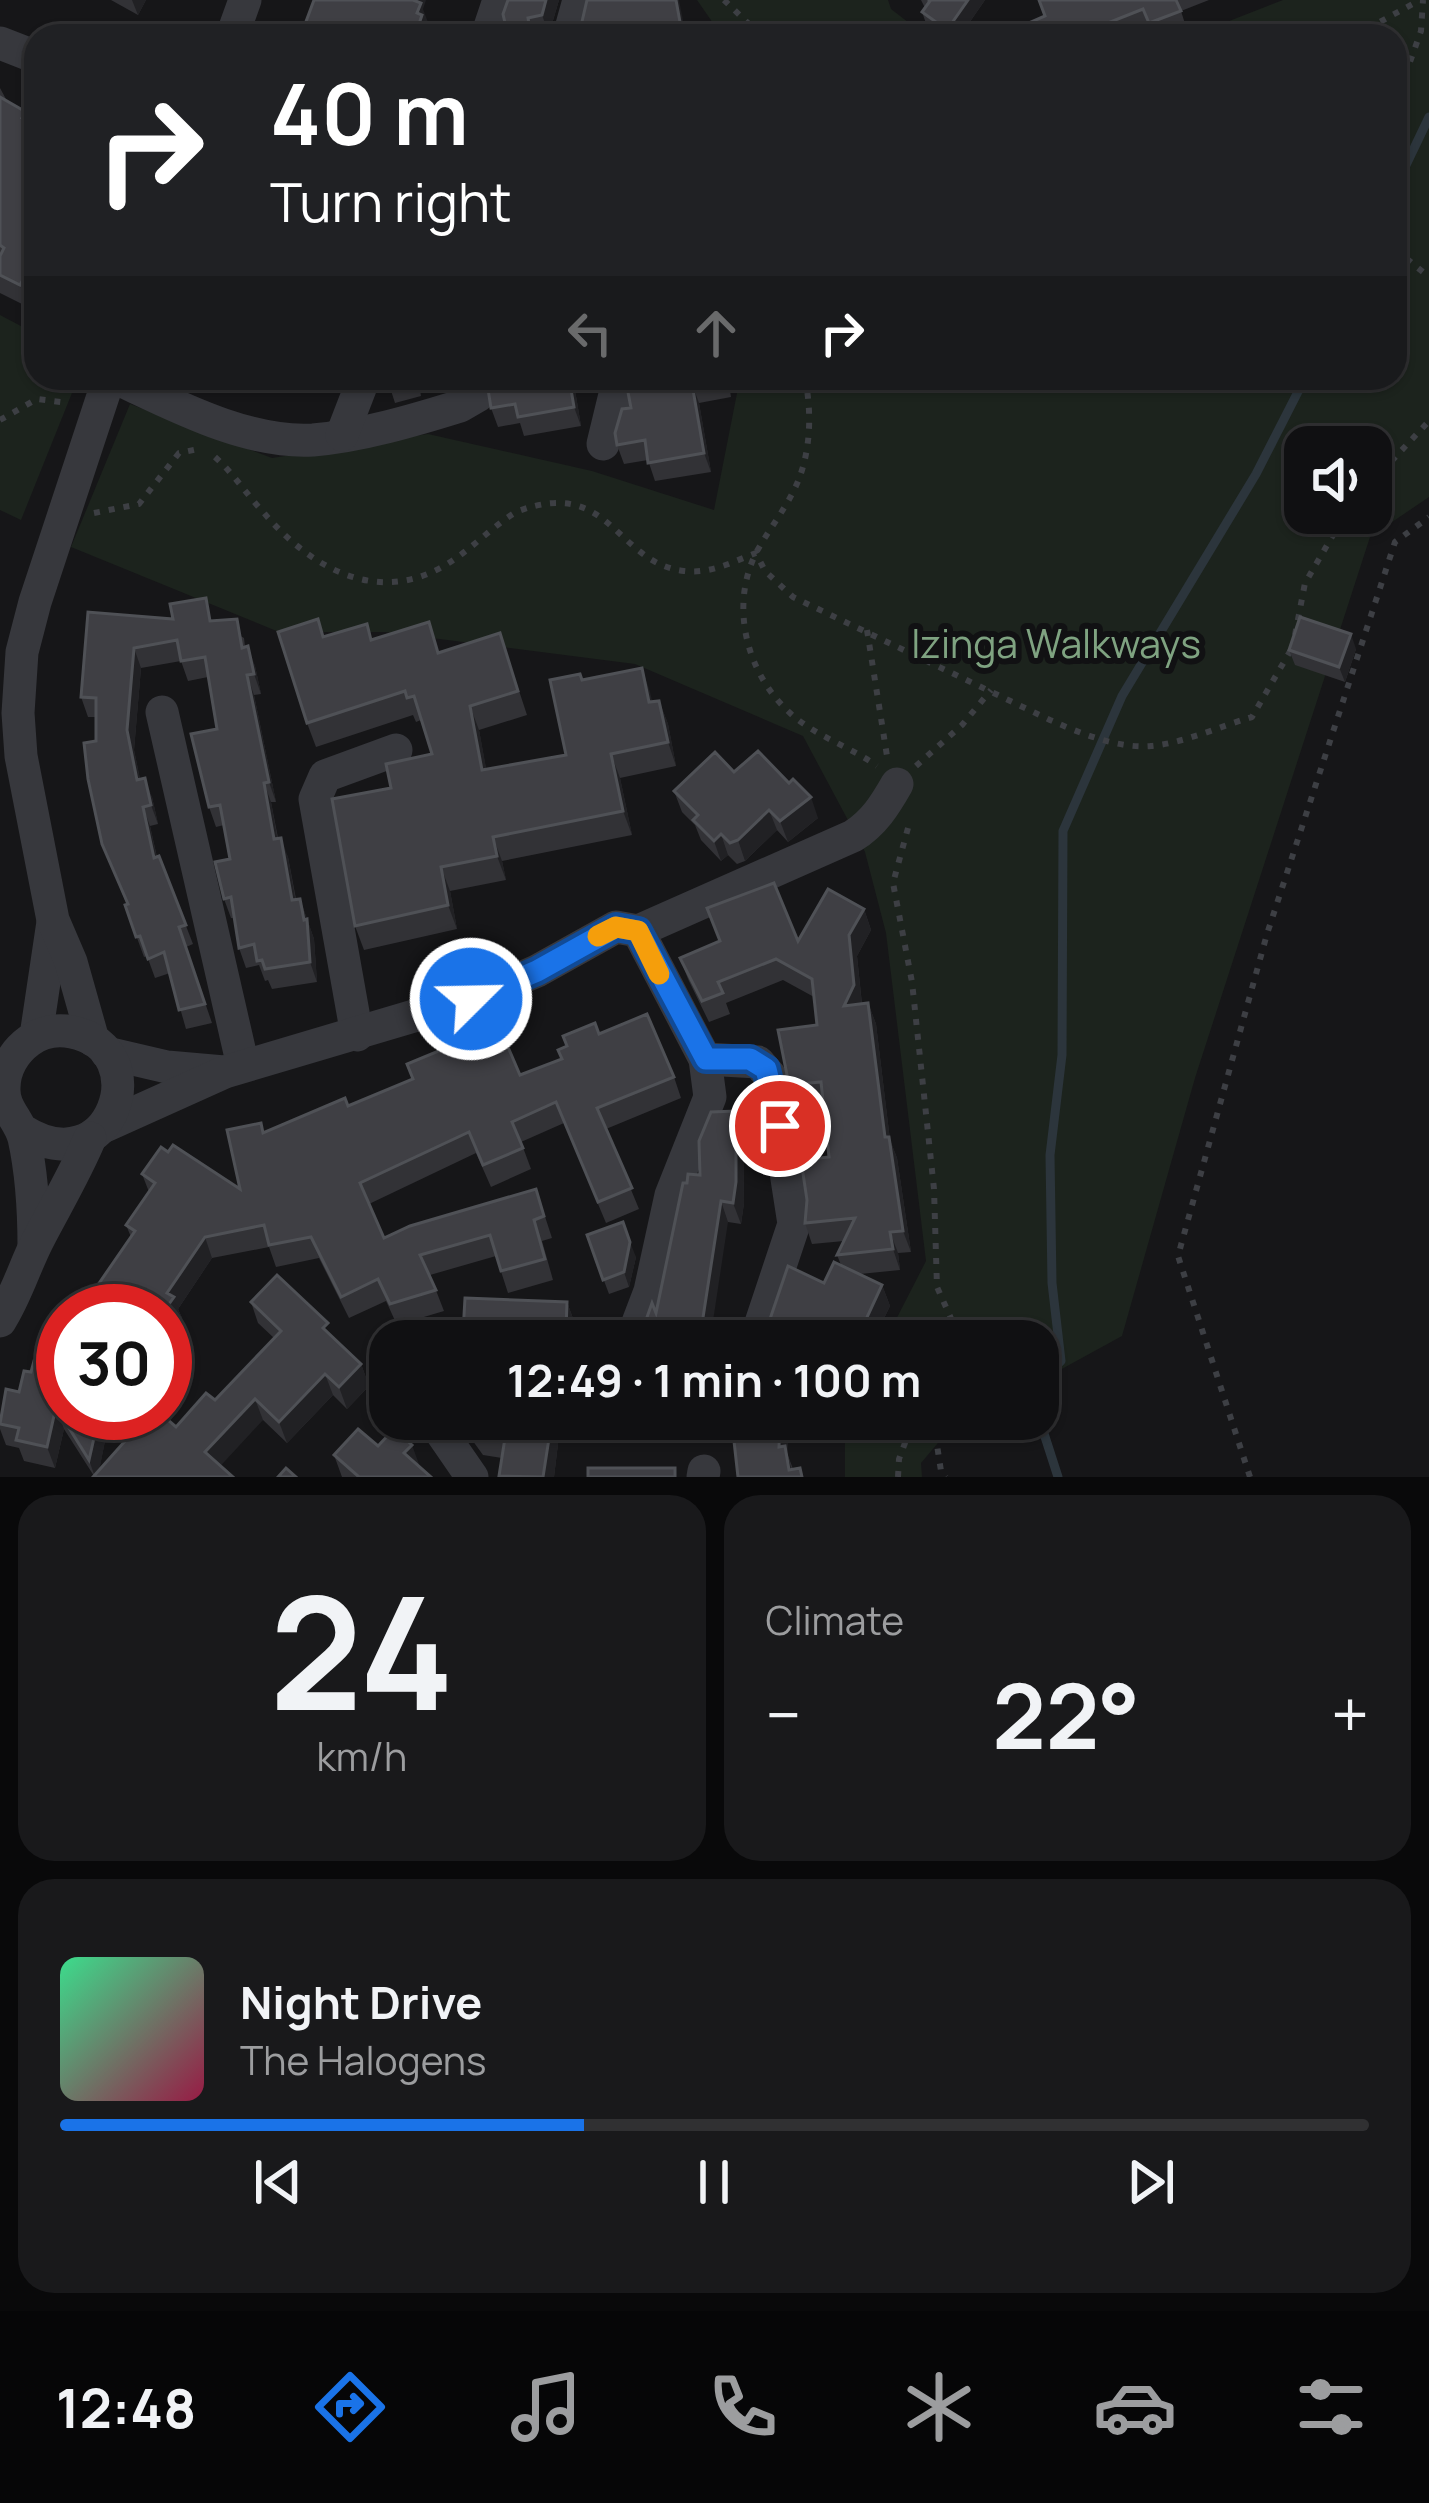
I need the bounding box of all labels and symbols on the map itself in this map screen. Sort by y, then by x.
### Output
park label: Izinga Walkways [911,616,1201,670]
position arrow [408,936,534,1062]
pin [729,1075,831,1177]
speed limit sign: 30 [36,1284,192,1440]

